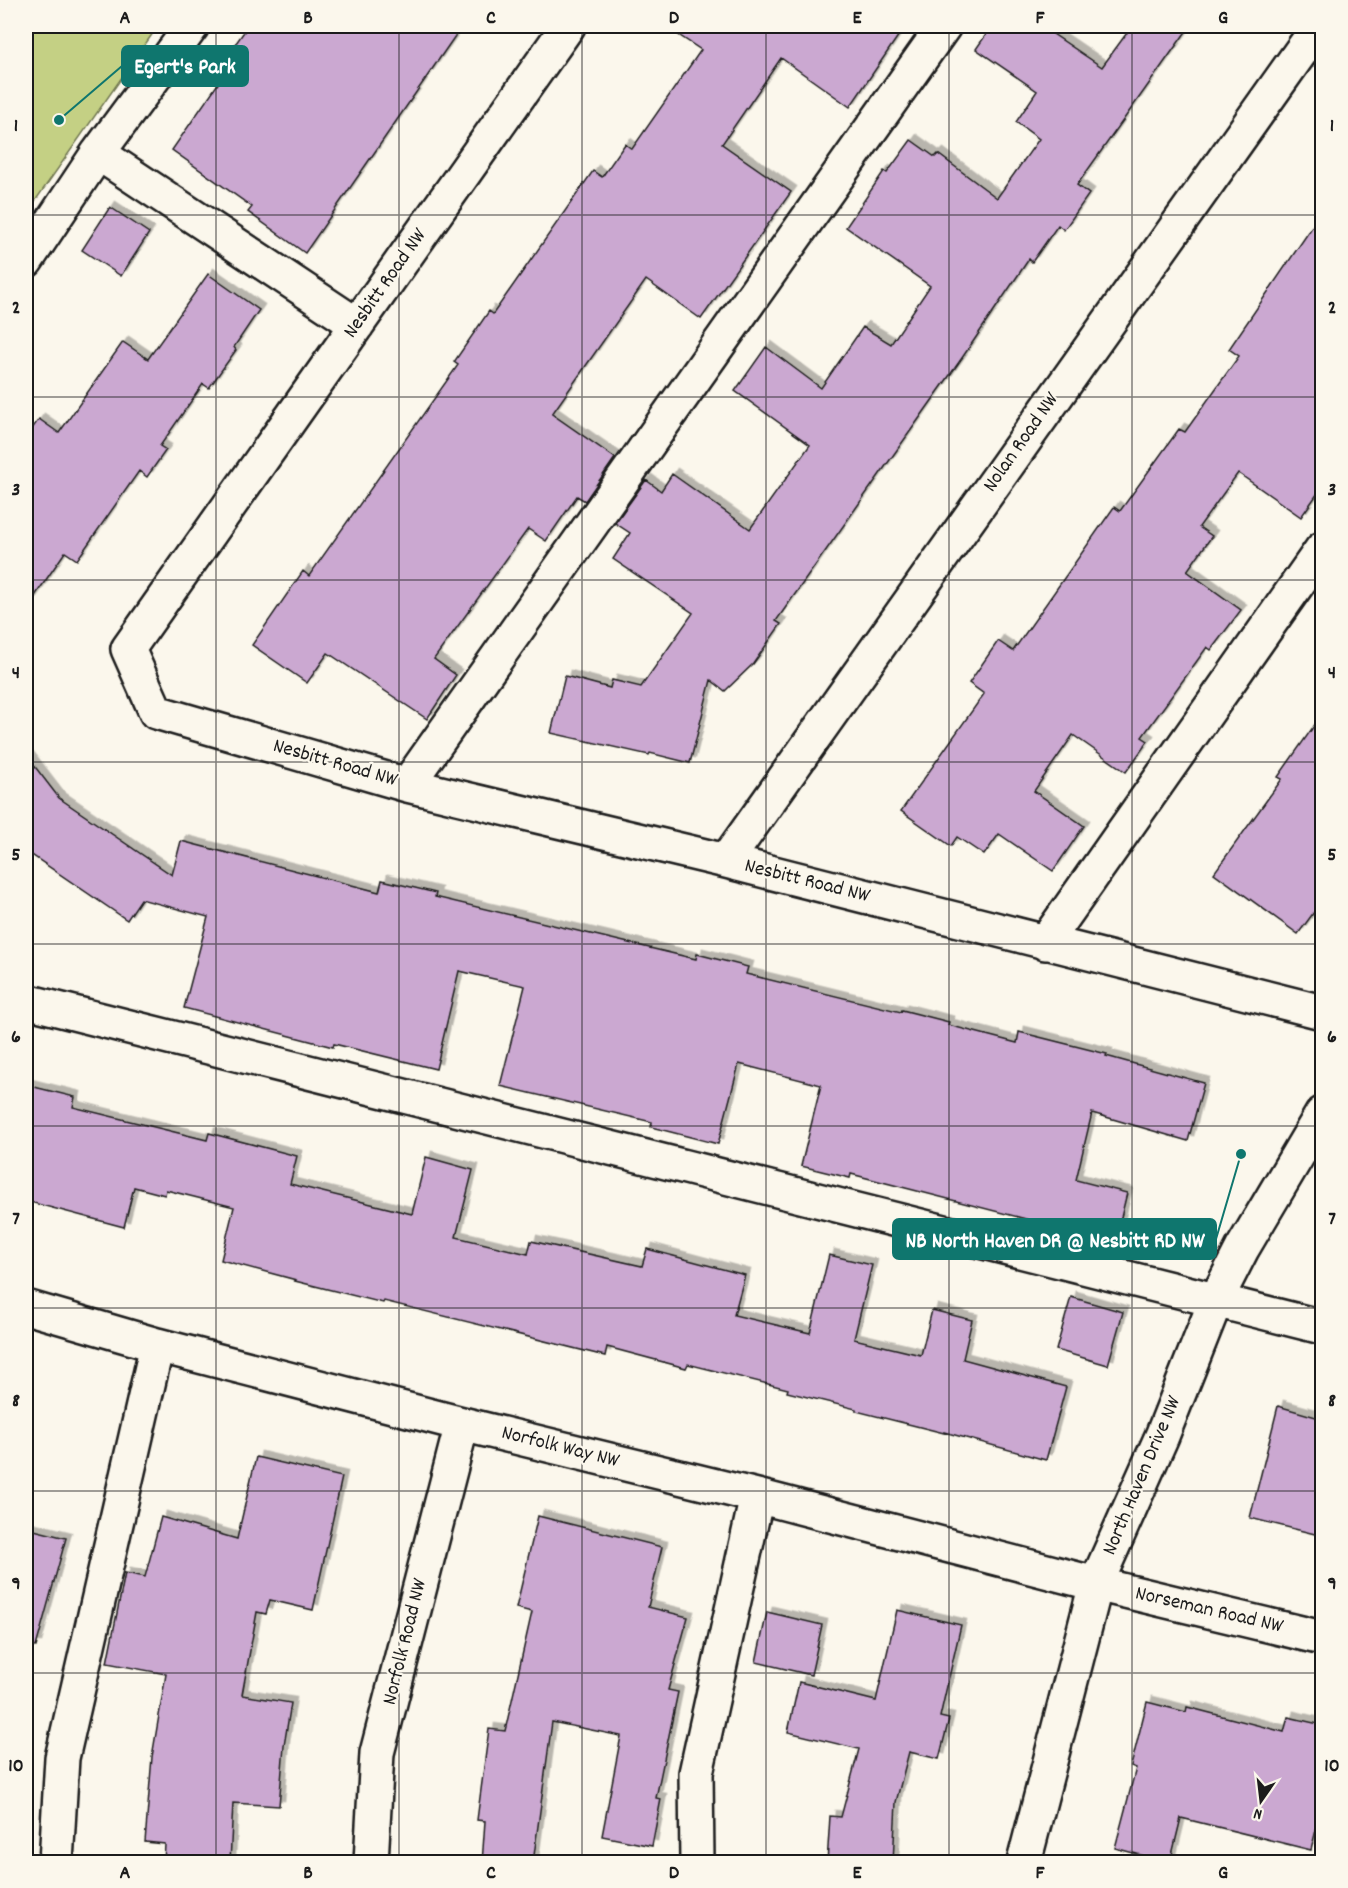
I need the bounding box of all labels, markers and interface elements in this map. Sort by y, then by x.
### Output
text: A [120,5,131,33]
text: B [303,5,313,33]
text: C [486,5,496,33]
text: D [669,5,680,33]
text: E [852,5,862,33]
text: F [1036,5,1046,33]
text: G [1218,5,1228,33]
callout: Egert's Park [122,46,248,86]
text: Egert's Park [134,53,236,84]
text: 1 [14,113,18,141]
text: 1 [1330,113,1334,141]
street label: Nesbitt Road NW [337,222,436,345]
text: 2 [12,295,20,323]
text: 2 [1328,295,1336,323]
street label: Nolan Road NW [977,386,1068,499]
text: 3 [12,477,20,505]
text: 3 [1328,477,1336,505]
text: 4 [12,660,20,688]
text: 4 [1328,660,1336,688]
street label: Nesbitt Road NW [269,732,402,796]
text: 5 [11,842,21,870]
text: 5 [1327,842,1337,870]
street label: Nesbitt Road NW [741,852,874,912]
text: 6 [11,1024,21,1052]
text: 6 [1327,1024,1337,1052]
text: 7 [12,1206,20,1234]
text: 7 [1328,1206,1336,1234]
callout: NB North Haven DR @ Nesbitt RD NW [893,1219,1216,1259]
text: NB North Haven DR @ Nesbitt RD NW [905,1227,1206,1258]
text: 8 [12,1388,20,1416]
text: 8 [1328,1388,1336,1416]
street label: North Haven Drive NW [1096,1391,1190,1560]
street label: Norfolk Way NW [498,1419,623,1477]
text: 9 [11,1571,21,1599]
text: 9 [1327,1571,1337,1599]
street label: Norfolk Road NW [376,1575,436,1708]
street label: Norseman Road NW [1132,1579,1287,1643]
text: 10 [8,1753,24,1781]
text: 10 [1324,1753,1340,1781]
north arrow [1231,1771,1291,1831]
text: N [1251,1801,1265,1825]
text: A [120,1860,131,1888]
text: B [303,1860,313,1888]
text: C [486,1860,496,1888]
text: D [669,1860,680,1888]
text: E [852,1860,862,1888]
text: F [1036,1860,1046,1888]
text: G [1218,1860,1228,1888]

